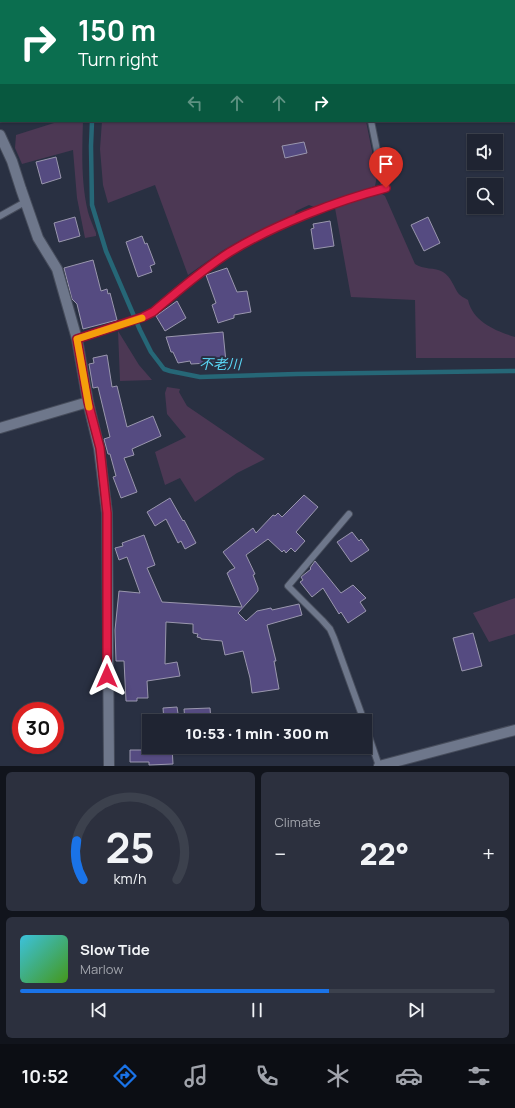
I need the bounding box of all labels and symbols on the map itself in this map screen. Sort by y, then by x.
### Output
pin [369,147,403,188]
water label: 不老川 [199,354,243,373]
position arrow [86,655,128,697]
speed limit sign: 30 [12,702,64,754]

